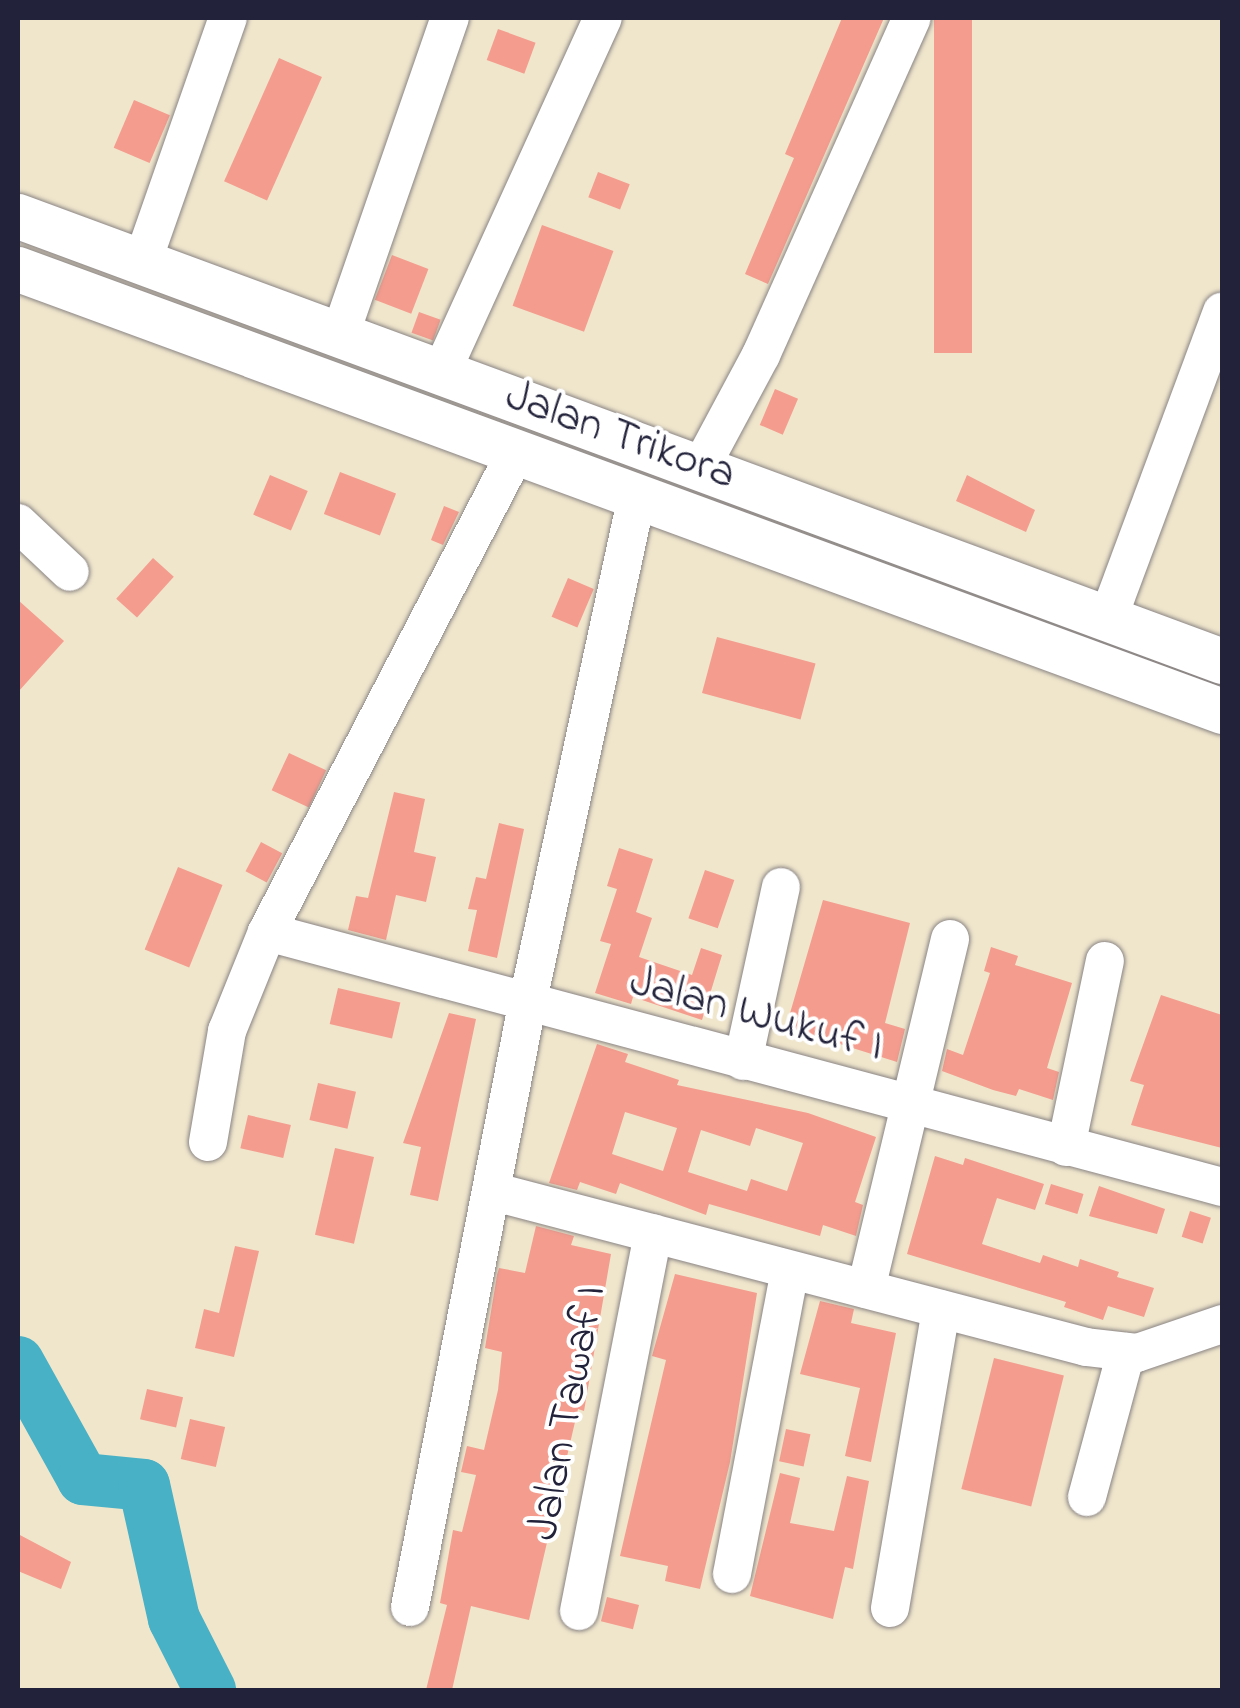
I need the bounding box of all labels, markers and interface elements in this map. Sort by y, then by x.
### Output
street label: Jalan Trikora [498,370,742,504]
street label: Jalan Wukuf I [623,956,889,1076]
street label: Jalan Tawaf I [518,1281,620,1545]

